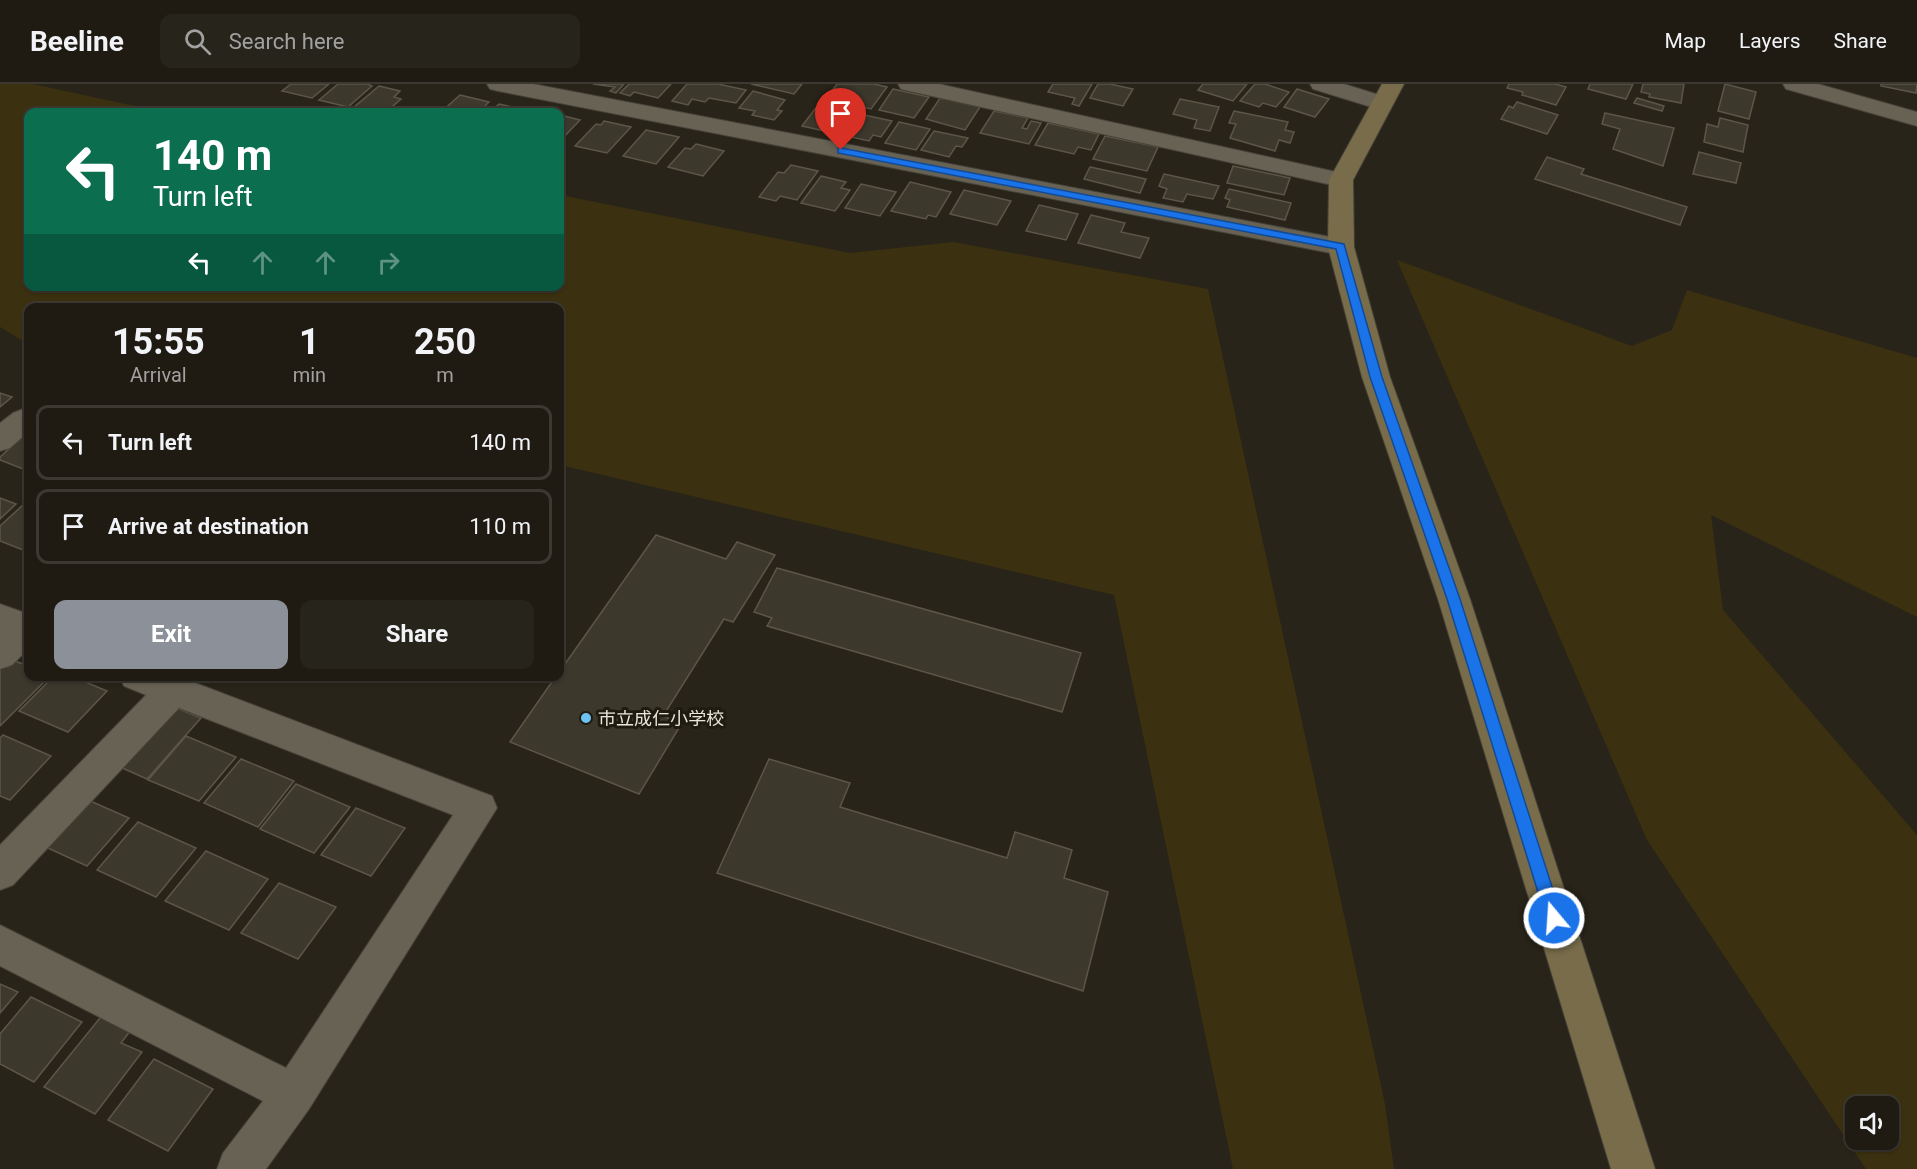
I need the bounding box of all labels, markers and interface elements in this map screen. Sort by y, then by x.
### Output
search box [160,14,580,68]
text: Beeline [30,25,124,58]
icon: search [181,25,214,58]
text: Search here [229,29,345,54]
text: Map [1664,29,1706,53]
text: Layers [1739,29,1800,53]
text: Share [1833,29,1887,53]
pin [815,88,866,150]
icon: arrive [824,97,857,130]
text: 140 m [153,131,272,180]
icon: left [54,132,132,210]
text: Turn left [153,181,253,213]
icon: left [183,246,216,279]
icon: ahead [246,246,279,279]
icon: ahead [309,246,342,279]
icon: right [372,246,405,279]
text: 15:55 [112,321,205,363]
text: 1 [299,321,320,363]
text: 250 [414,321,476,363]
text: Arrival [130,363,187,387]
text: min [293,363,326,387]
text: m [436,363,454,387]
icon: left [57,426,90,459]
text: Turn left [108,430,192,455]
text: 140 m [469,430,531,455]
icon: arrive [57,510,90,543]
text: Arrive at destination [108,514,309,539]
text: 110 m [469,514,531,539]
button: Exit [54,600,288,669]
button: Share [300,600,534,669]
place label: 市立成仁小学校 [598,708,724,729]
marker: 市立成仁小学校 [579,711,593,725]
position arrow [1522,886,1586,950]
map controls [1845,1096,1899,1150]
button: sound [1845,1096,1899,1150]

